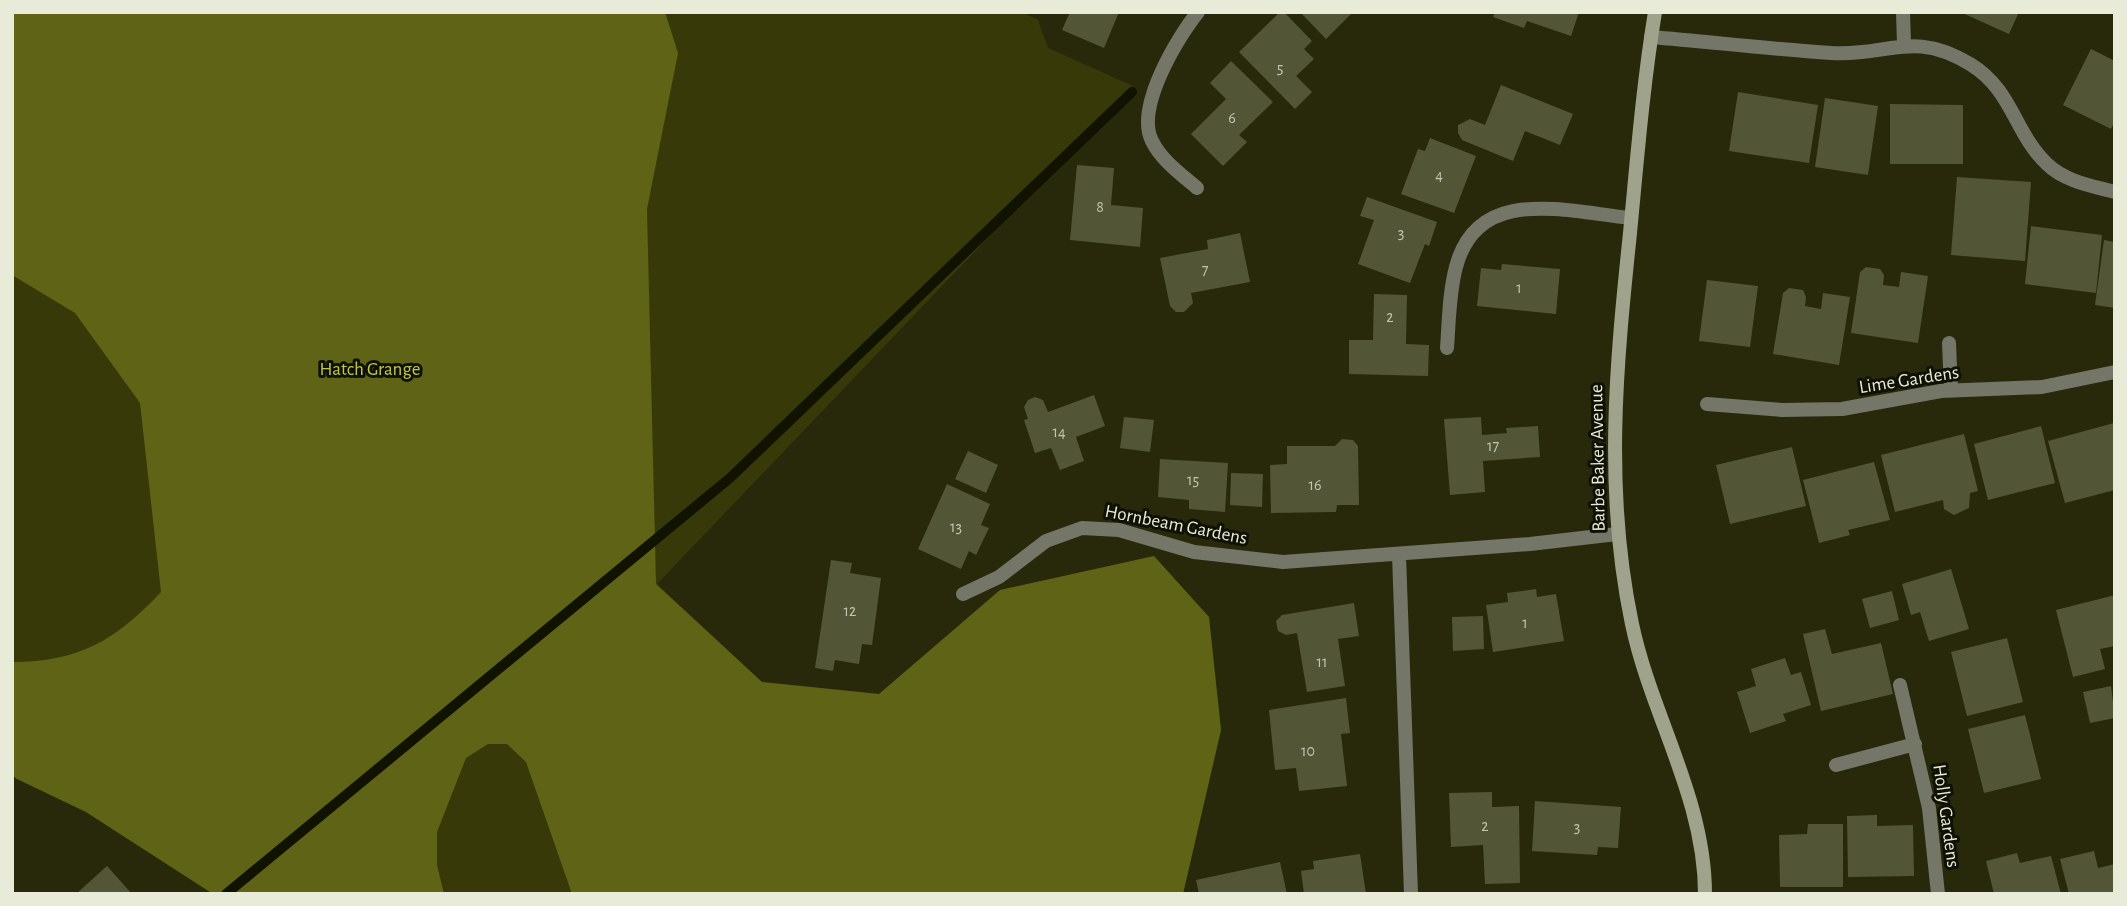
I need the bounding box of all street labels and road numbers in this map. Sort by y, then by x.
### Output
street label: Lime Gardens [1858,363,1960,397]
street label: Barbe Baker Avenue [1587,384,1609,532]
street label: Hornbeam Gardens [1103,502,1249,548]
street label: Holly Gardens [1929,763,1963,869]

